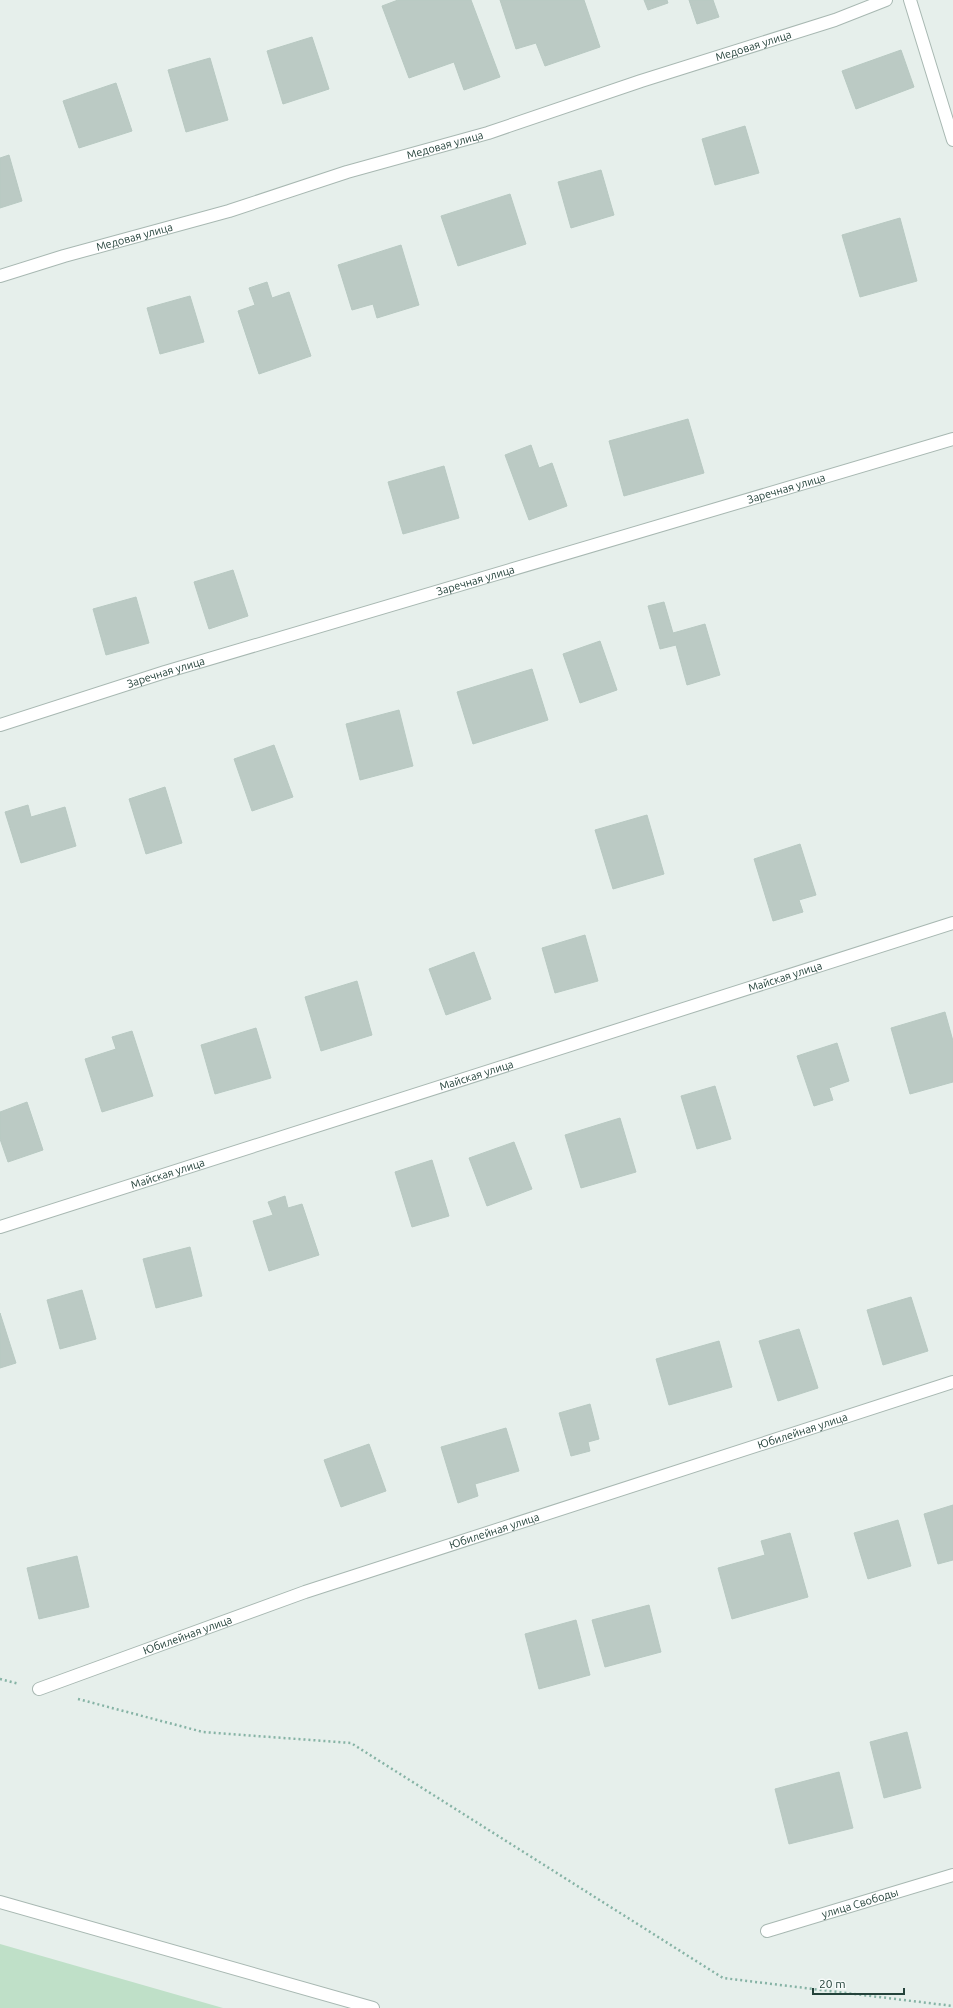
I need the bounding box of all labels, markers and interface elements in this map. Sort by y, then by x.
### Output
street label: Медовая улица [714,28,793,63]
street label: Медовая улица [405,129,485,161]
street label: Медовая улица [95,221,174,253]
street label: Заречная улица [746,471,827,506]
street label: Заречная улица [435,563,516,597]
street label: Заречная улица [125,655,206,690]
street label: Майская улица [747,959,823,994]
street label: Майская улица [438,1058,515,1092]
street label: Майская улица [129,1156,206,1191]
street label: Юбилейная улица [756,1411,849,1451]
street label: Юбилейная улица [448,1511,541,1551]
street label: Юбилейная улица [141,1613,234,1657]
street label: улица Свободы [820,1886,900,1920]
scale bar [813,1970,904,1996]
text: 20 m [819,1977,846,1990]

